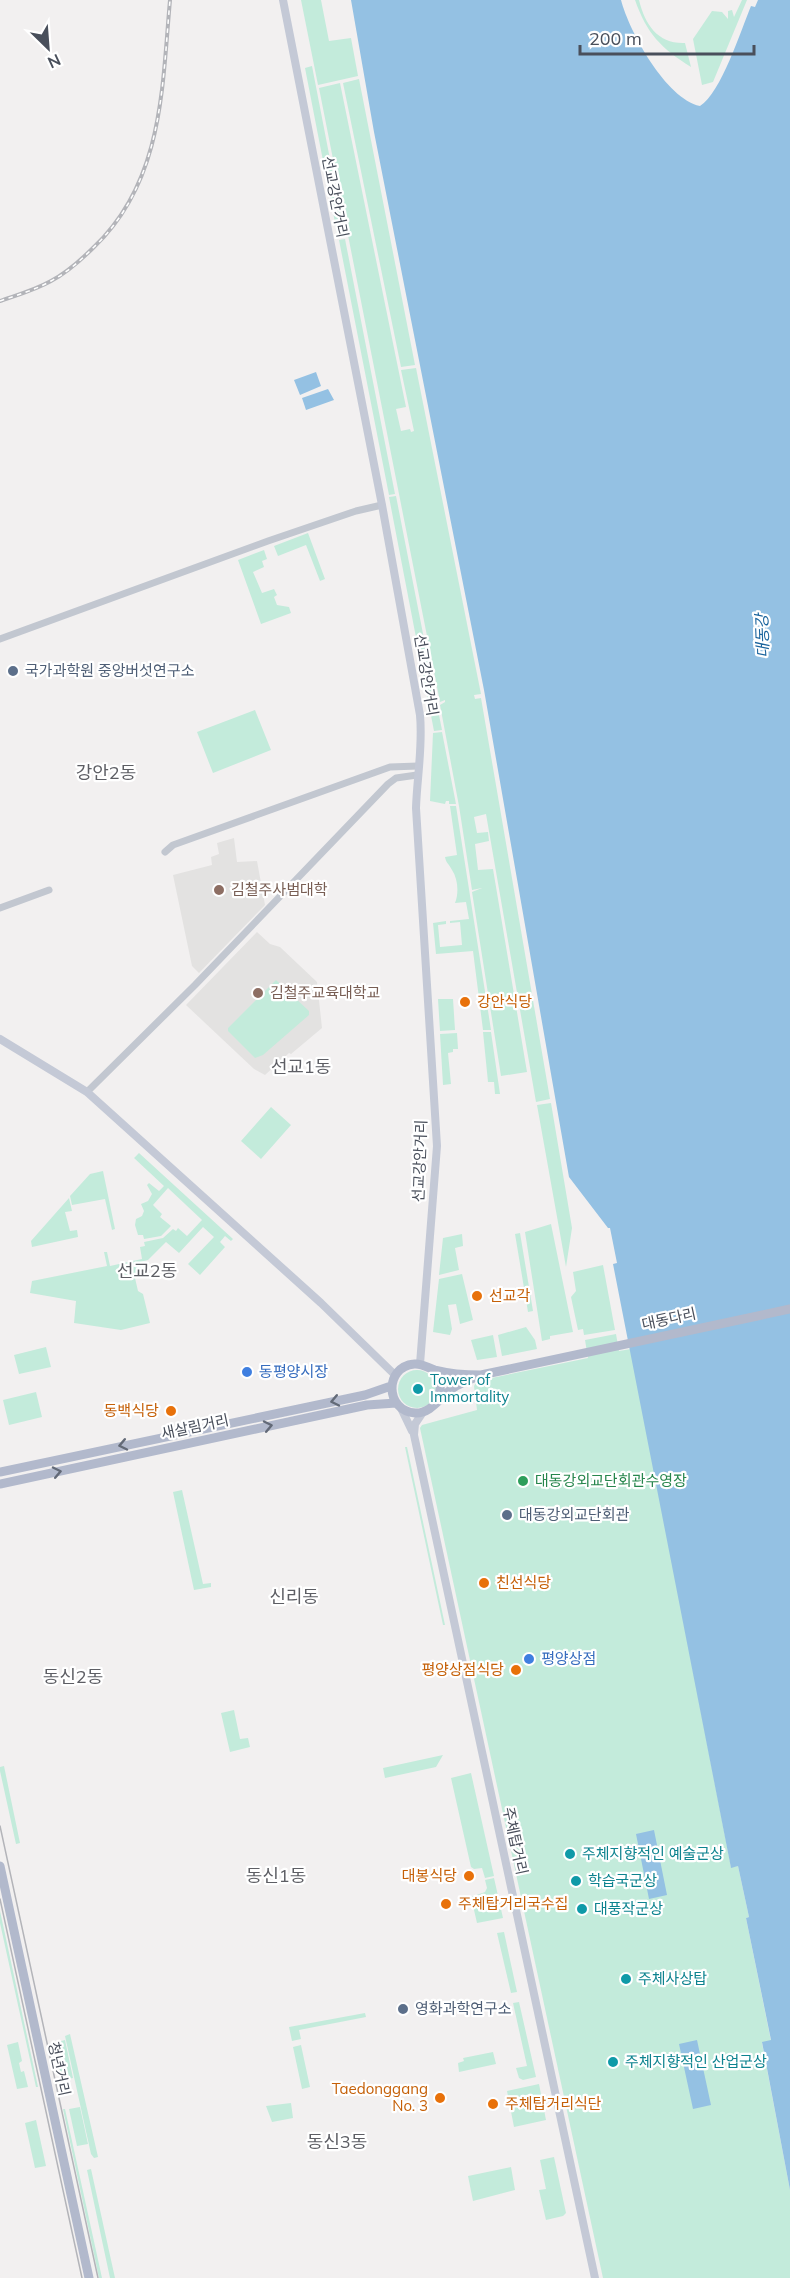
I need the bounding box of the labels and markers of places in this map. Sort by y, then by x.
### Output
place label: 국가과학원 중앙버섯연구소 [25,661,195,680]
marker: 국가과학원 중앙버섯연구소 [6,664,20,678]
place label: 김철주사범대학 [231,880,328,899]
marker: 김철주사범대학 [212,883,226,897]
place label: 김철주교육대학교 [270,983,380,1002]
marker: 김철주교육대학교 [251,986,265,1000]
place label: 강안식당 [477,992,532,1011]
marker: 강안식당 [458,995,472,1009]
place label: 선교각 [489,1286,531,1305]
marker: 선교각 [470,1289,484,1303]
place label: 동평양시장 [259,1362,328,1381]
marker: 동평양시장 [240,1365,254,1379]
place label: Tower of Immortality [430,1370,509,1406]
marker: Tower of Immortality [411,1382,425,1396]
place label: 동백식당 [104,1401,159,1420]
marker: 동백식당 [164,1404,178,1418]
place label: 대동강외교단회관수영장 [535,1471,687,1490]
marker: 대동강외교단회관수영장 [516,1474,530,1488]
place label: 대동강외교단회관 [519,1505,630,1524]
marker: 대동강외교단회관 [500,1508,514,1522]
place label: 친선식당 [496,1573,551,1592]
marker: 친선식당 [477,1576,491,1590]
place label: 평양상점 [541,1649,596,1668]
marker: 평양상점 [522,1652,536,1666]
place label: 평양상점식당 [421,1660,504,1679]
marker: 평양상점식당 [509,1663,523,1677]
place label: 주체지향적인 예술군상 [582,1844,724,1863]
marker: 주체지향적인 예술군상 [563,1847,577,1861]
place label: 대봉식당 [402,1866,457,1885]
marker: 대봉식당 [462,1869,476,1883]
place label: 학습국군상 [588,1871,657,1890]
marker: 학습국군상 [569,1874,583,1888]
place label: 주체탑거리국수집 [458,1894,568,1913]
marker: 주체탑거리국수집 [439,1897,453,1911]
place label: 대풍작군상 [594,1899,663,1918]
marker: 대풍작군상 [575,1902,589,1916]
place label: 주체사상탑 [638,1969,707,1988]
marker: 주체사상탑 [619,1972,633,1986]
place label: 영화과학연구소 [415,1999,512,2018]
marker: 영화과학연구소 [396,2002,410,2016]
place label: 주체지향적인 산업군상 [625,2052,767,2071]
marker: 주체지향적인 산업군상 [606,2055,620,2069]
place label: Taedonggang No. 3 [332,2079,428,2115]
marker: Taedonggang No. 3 [433,2091,447,2105]
place label: 주체탑거리식단 [505,2094,602,2113]
marker: 주체탑거리식단 [486,2097,500,2111]

